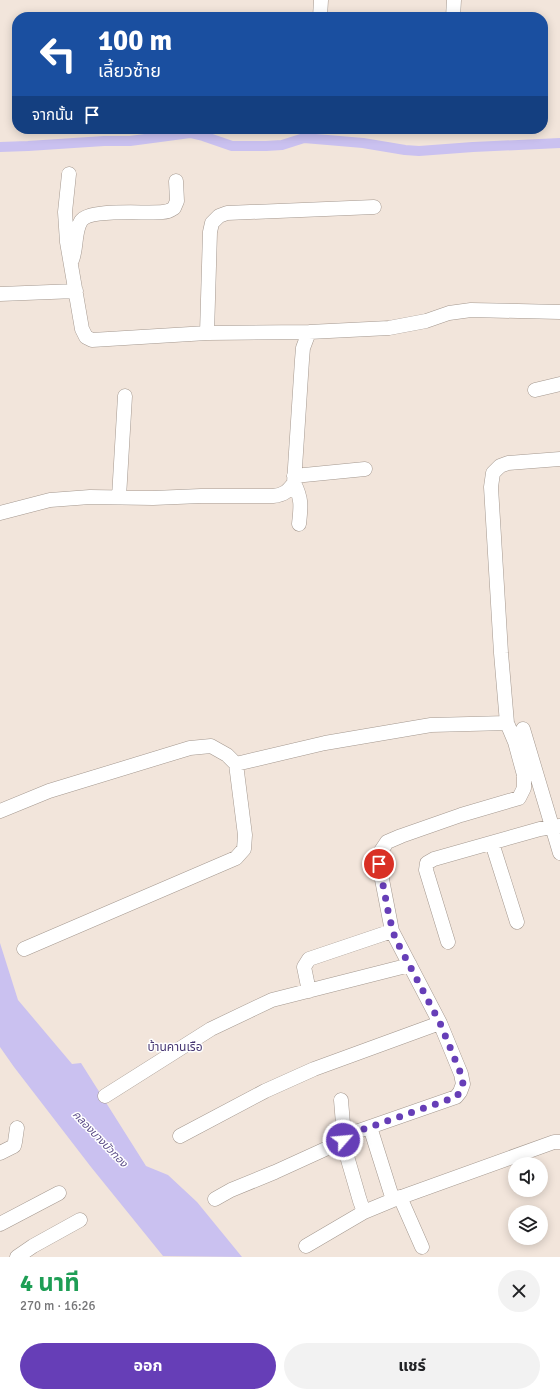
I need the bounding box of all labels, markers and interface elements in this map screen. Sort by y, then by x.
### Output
text: 100 m [98,24,172,58]
icon: left [32,28,84,80]
text: เลี้ยวซ้าย [98,60,161,82]
icon: arrive [81,104,103,126]
text: จากนั้น [32,106,73,124]
pin [362,847,396,881]
icon: arrive [368,853,390,875]
district label: บ้านคานเรือ [147,1040,203,1055]
water label: คลองบางบัวทอง [70,1108,131,1171]
position arrow [322,1119,364,1161]
map controls [508,1157,548,1245]
button: sound [508,1157,548,1197]
button: layers [508,1205,548,1245]
text: 4 นาที [20,1268,80,1298]
button: close [498,1270,540,1312]
text: 270 m · 16:26 [20,1298,96,1314]
button: ออก [20,1343,276,1389]
button: แชร์ [284,1343,540,1389]

